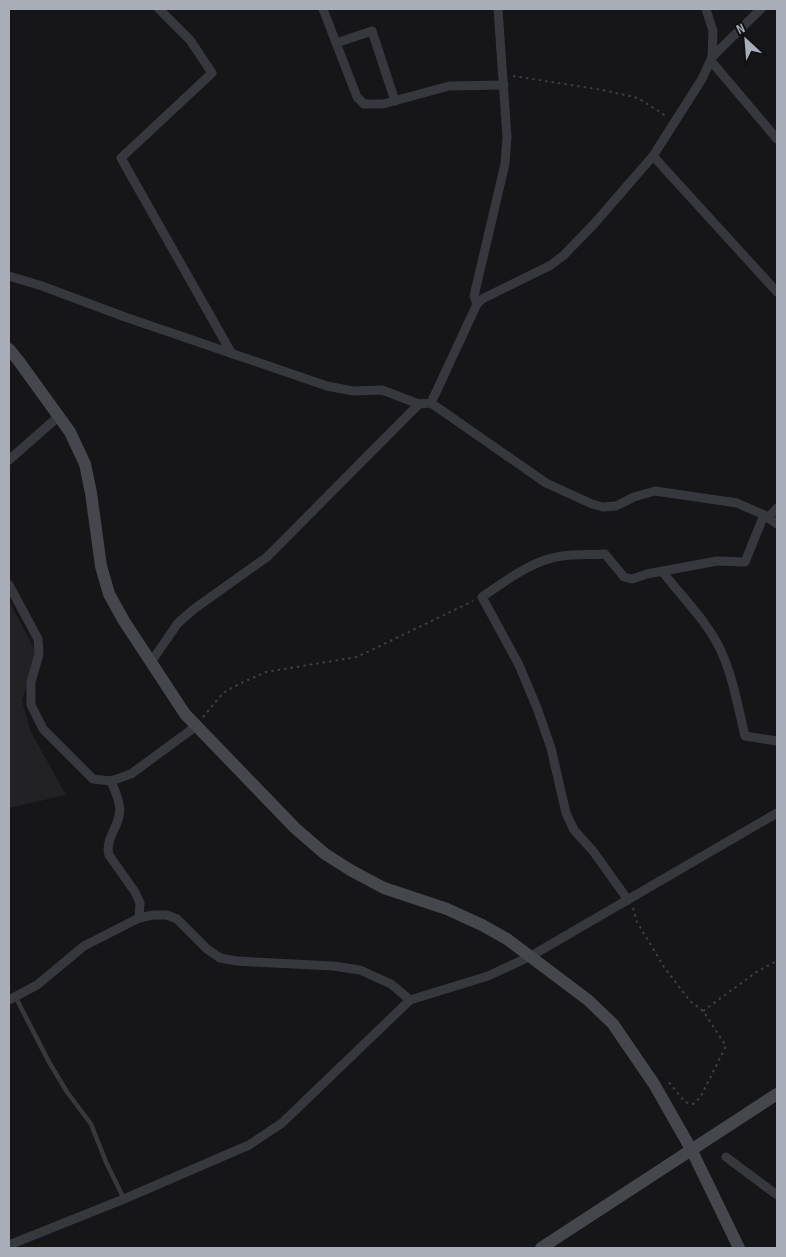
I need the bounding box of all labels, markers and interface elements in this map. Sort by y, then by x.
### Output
north arrow [721,15,771,65]
text: N [733,19,748,38]

